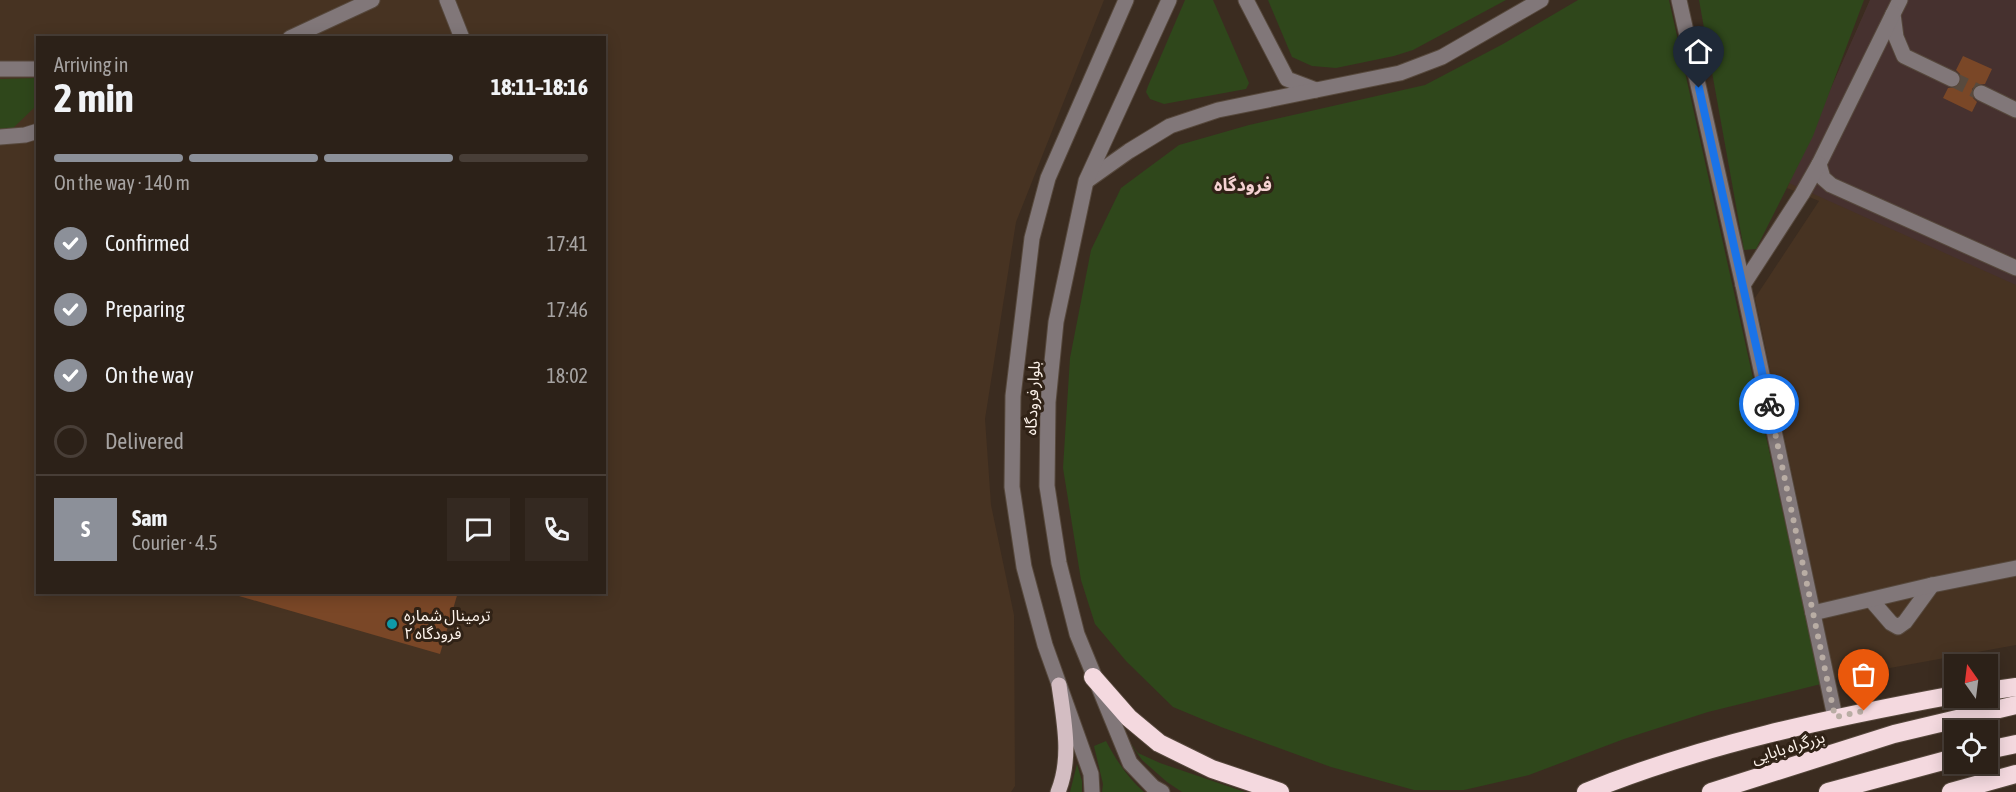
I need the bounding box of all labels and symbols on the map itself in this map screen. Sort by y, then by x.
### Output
pin [1673,26,1724,88]
district label: فرودگاه [1214,174,1272,196]
street label: بلوار فرودگاه [1021,360,1044,436]
courier [1739,374,1799,434]
place label: ترمينال شماره ۲ فرودگاه [404,606,491,643]
marker: ترمينال شماره ۲ فرودگاه [385,617,399,631]
pin [1838,649,1889,711]
north arrow [1944,654,1998,708]
street label: بزرگراه بابایی [1749,727,1827,768]

